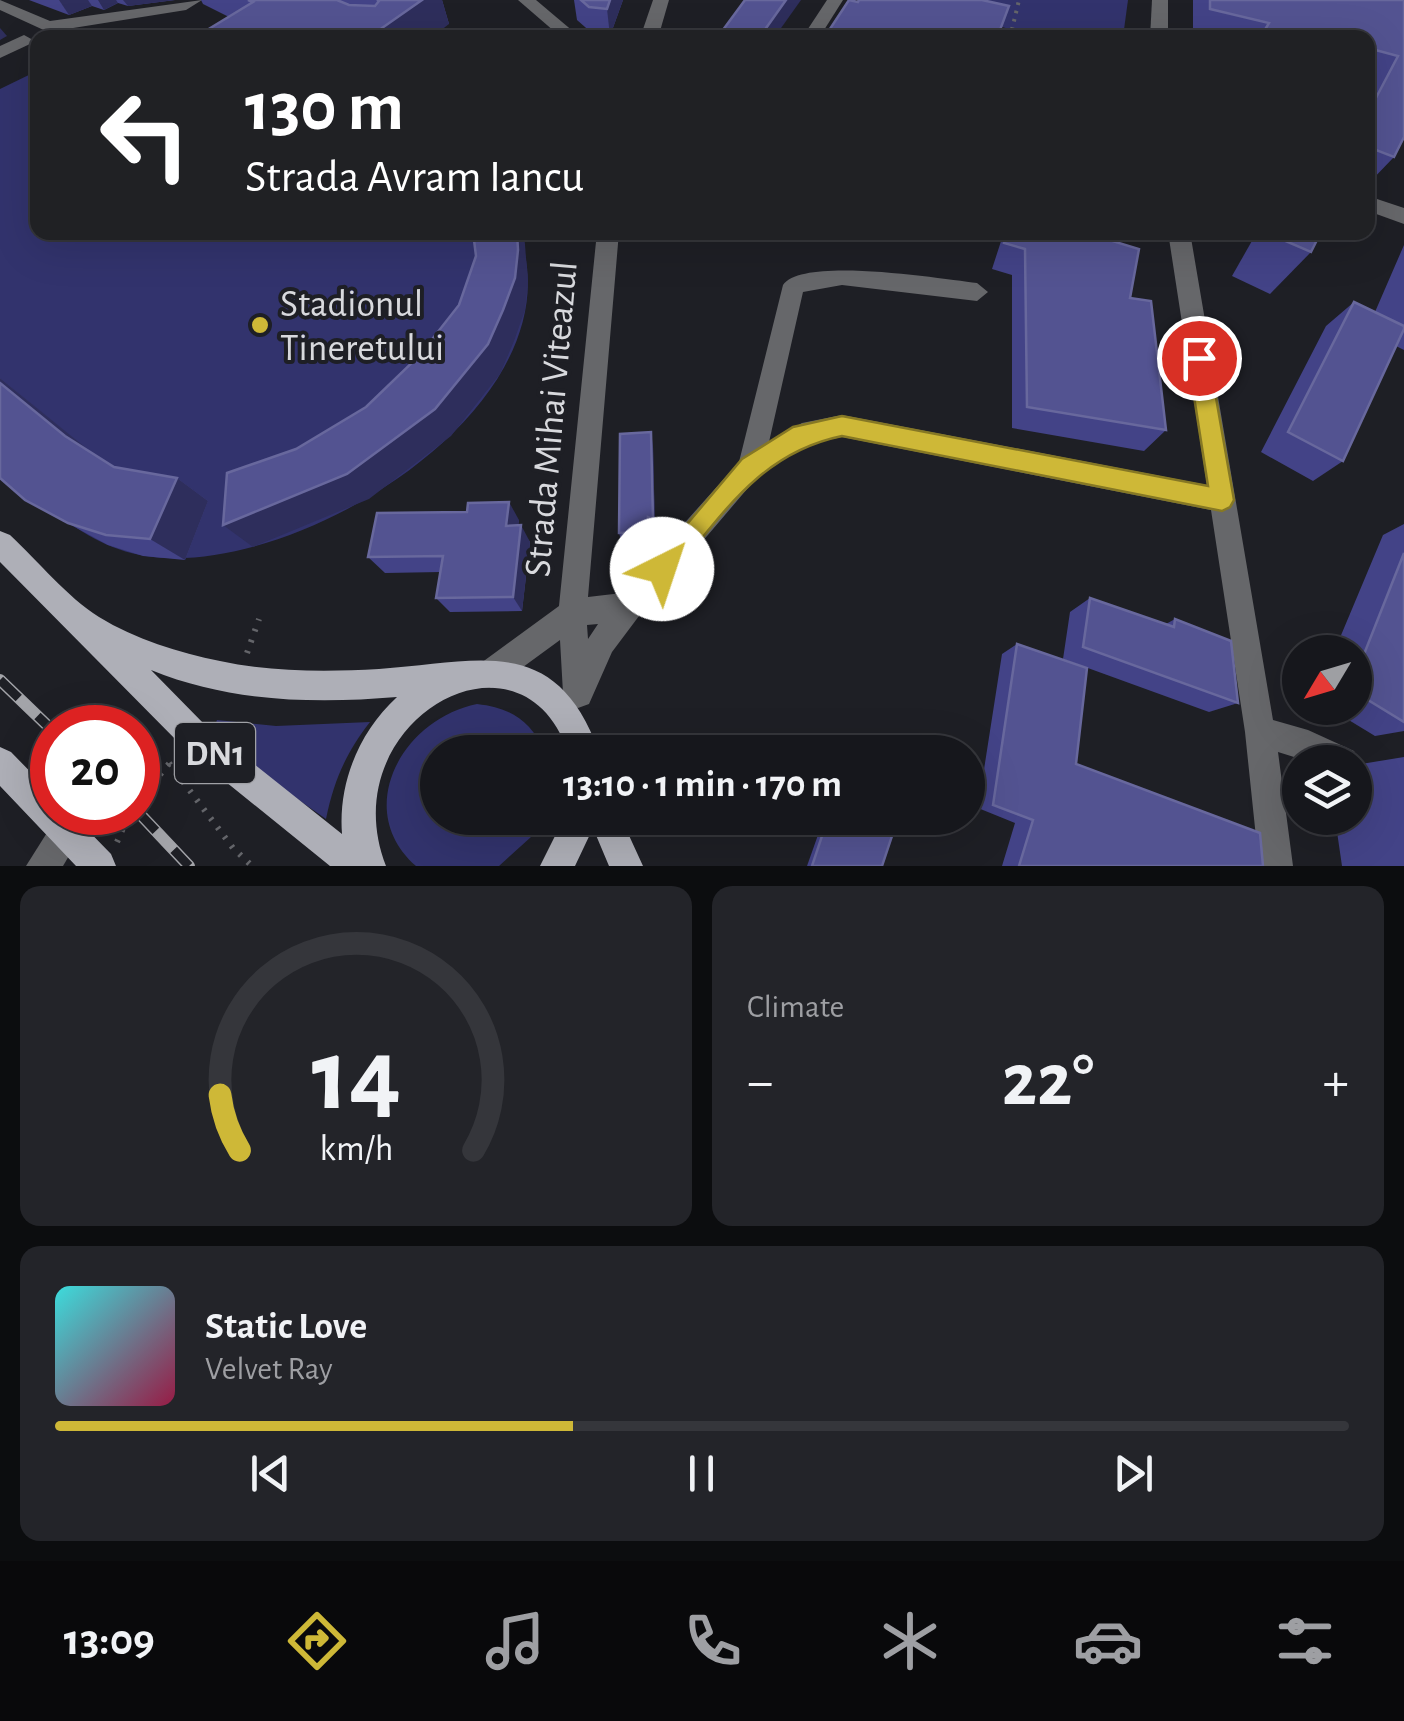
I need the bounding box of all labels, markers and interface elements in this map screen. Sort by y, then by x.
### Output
icon: left [80,70,210,200]
text: 130 m [245,73,404,143]
text: Strada Avram Iancu [245,155,584,200]
street label: Strada Mihai Viteazul [519,260,585,579]
place label: Stadionul Tineretului [280,286,444,368]
marker: Stadionul Tineretului [249,314,271,336]
pin [1157,316,1242,401]
icon: arrive [1172,331,1227,386]
position arrow [610,517,714,621]
north arrow [1282,635,1372,725]
map controls [1282,635,1372,835]
speed limit sign: 20 [30,705,160,835]
road number: DN1 [175,723,255,783]
button: layers [1282,745,1372,835]
text: 13:10 · 1 min · 170 m [563,766,842,804]
text: Climate [747,991,844,1023]
text: 14 [311,1025,401,1129]
text: 22° [1002,1044,1094,1119]
text: − [747,1055,773,1110]
text: + [1323,1055,1349,1110]
text: km/h [319,1131,393,1167]
text: Static Love [205,1308,367,1346]
text: Velvet Ray [205,1353,333,1385]
icon: previous [243,1446,298,1501]
icon: pause [674,1446,729,1501]
icon: next [1106,1446,1161,1501]
icon: directions [282,1606,352,1676]
icon: music [480,1606,550,1676]
icon: phone [678,1606,748,1676]
icon: climate [875,1606,945,1676]
icon: car [1073,1606,1143,1676]
icon: filters [1270,1606,1340,1676]
text: 13:09 [64,1618,155,1663]

